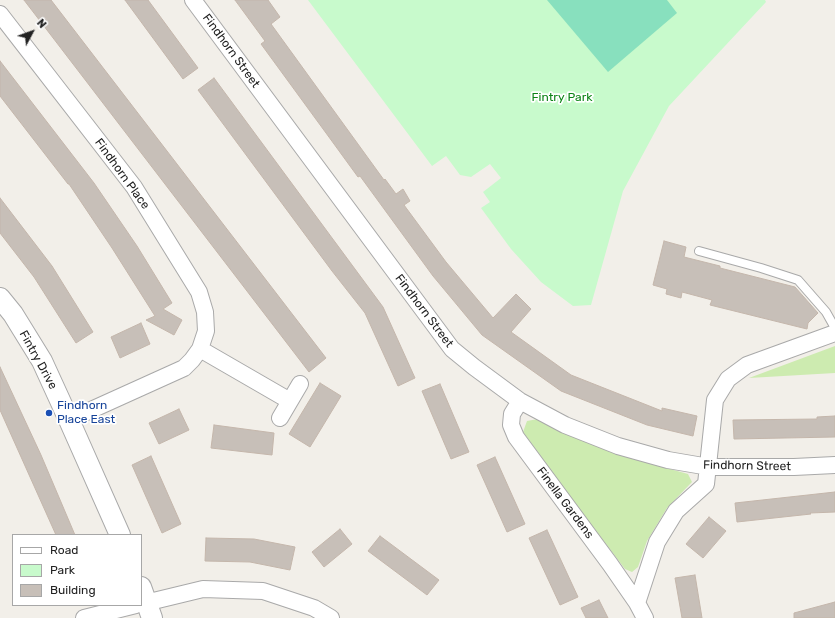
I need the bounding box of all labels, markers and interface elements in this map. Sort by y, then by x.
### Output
street label: Findhorn Street [199,11,263,91]
north arrow [12,12,52,52]
text: N [34,17,49,31]
park label: Fintry Park [532,91,592,105]
street label: Findhorn Place [92,136,152,212]
street label: Findhorn Street [392,272,456,350]
street label: Fintry Drive [16,328,60,392]
place label: Findhorn Place East [57,399,115,427]
marker: Findhorn Place East [44,408,54,418]
street label: Findhorn Street [703,458,791,474]
street label: Finella Gardens [533,464,597,542]
legend [12,534,142,606]
text: Road [50,543,78,557]
text: Park [50,563,75,577]
text: Building [50,583,96,597]

